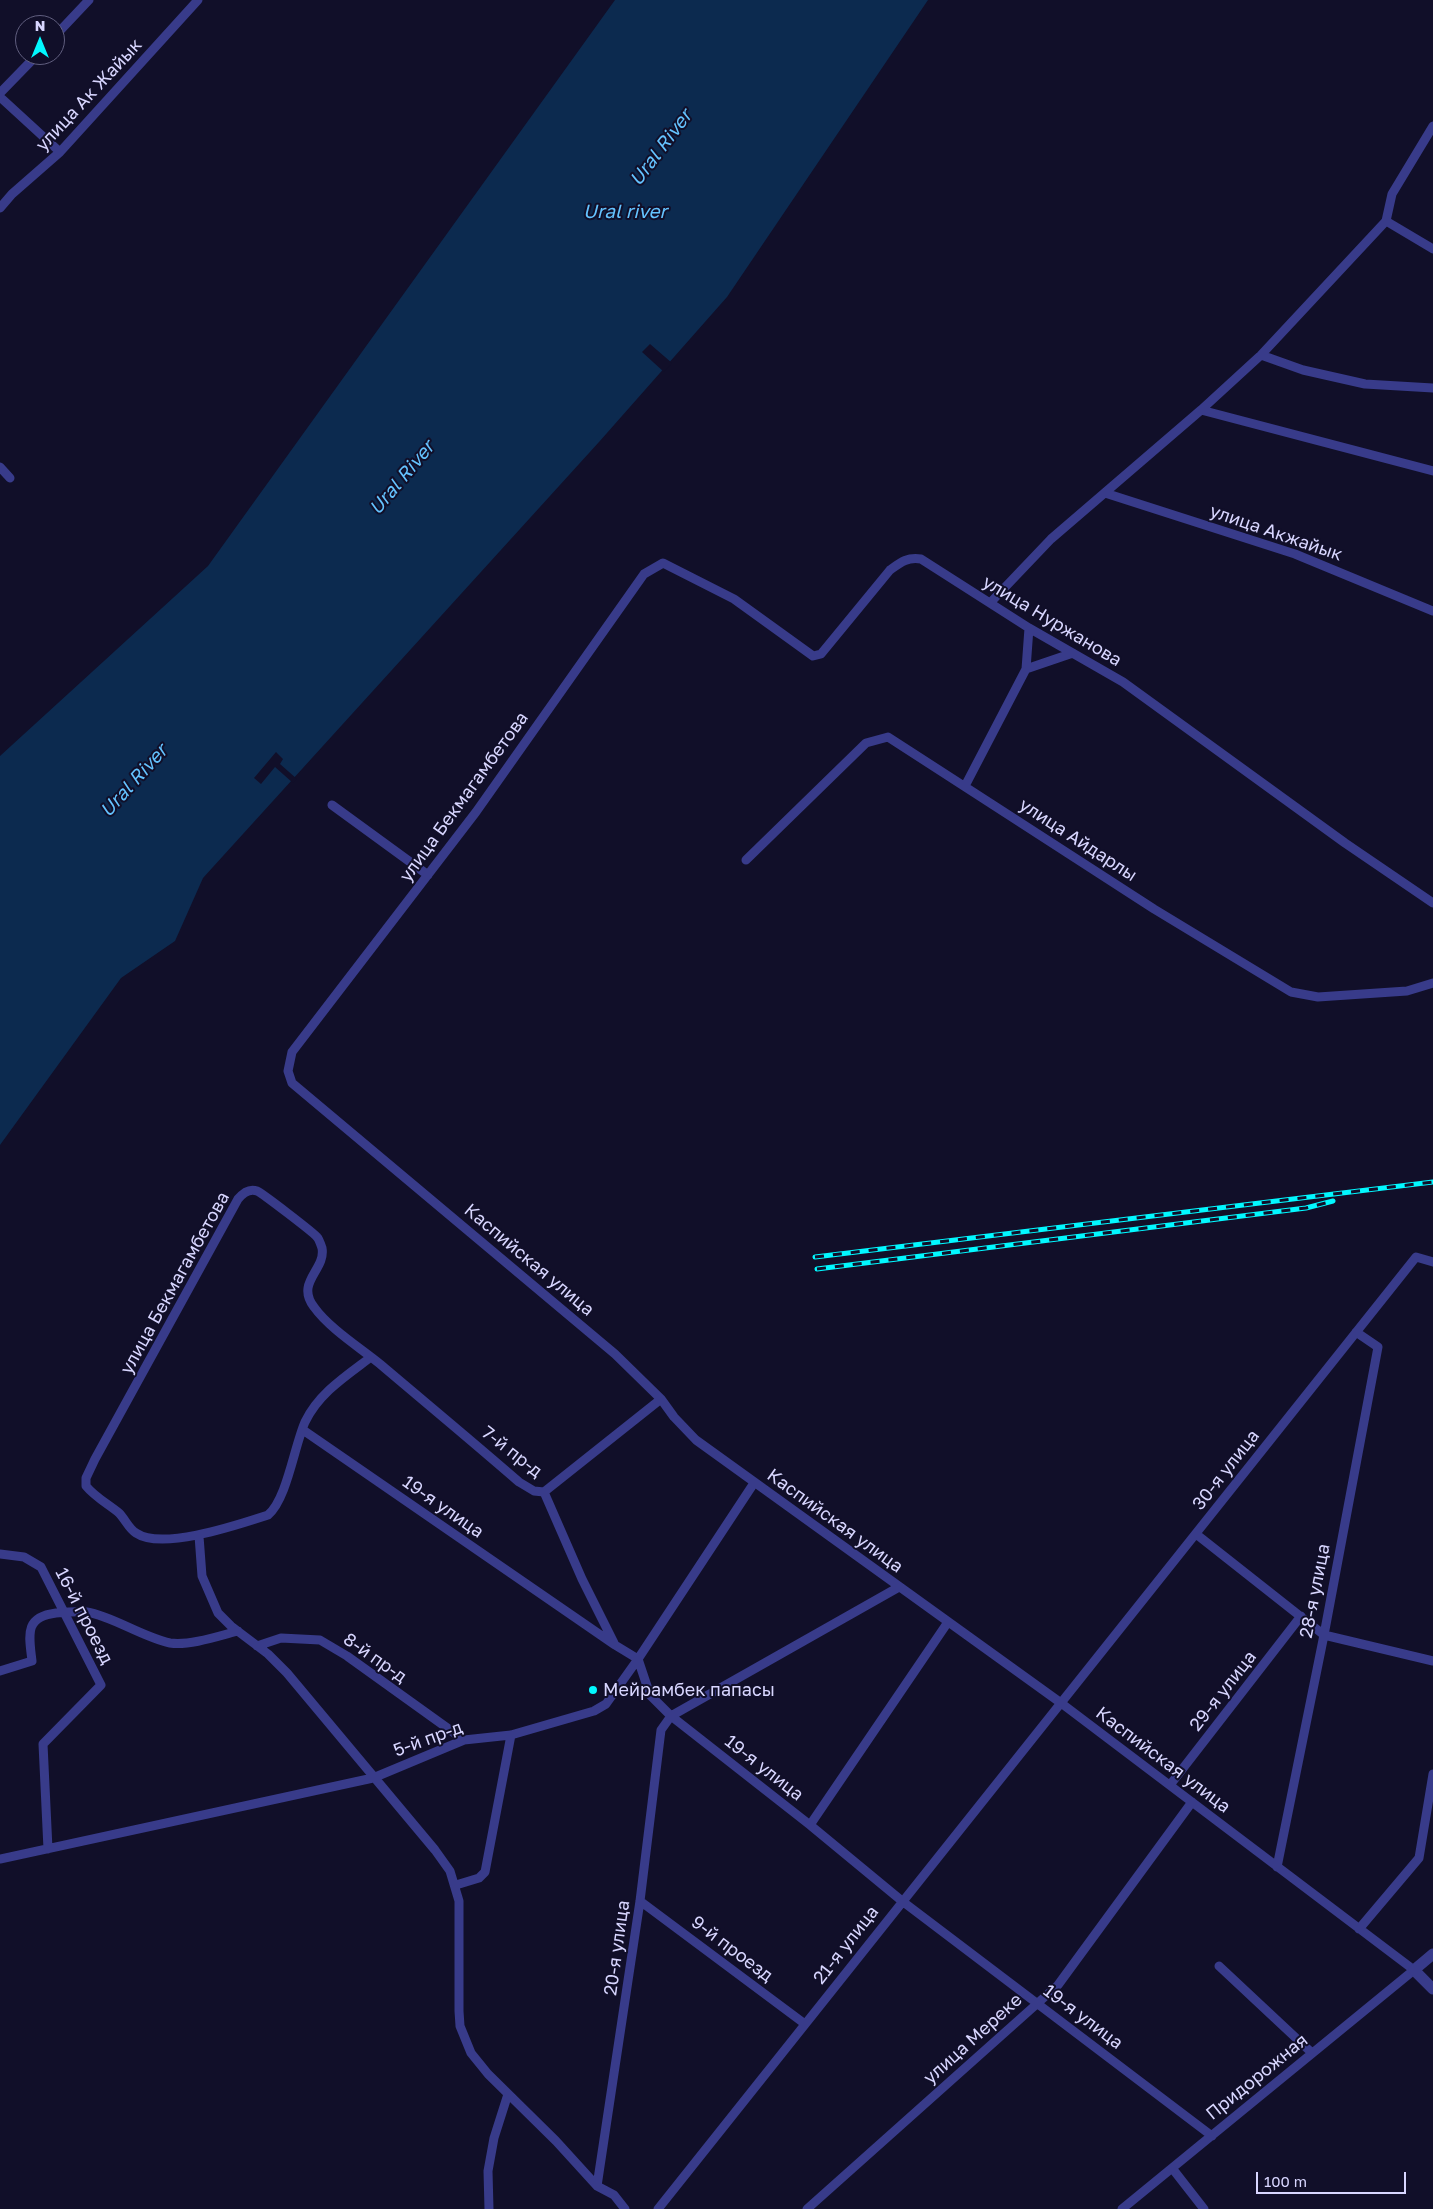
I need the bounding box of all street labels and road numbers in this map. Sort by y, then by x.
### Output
street label: улица Ак Жайык [31,34,147,156]
street label: улица Акжайык [1207,500,1345,566]
street label: улица Нуржанова [979,571,1125,671]
street label: улица Бекмагамбетова [395,708,533,886]
street label: улица Айдарлы [1015,794,1141,886]
street label: улица Бекмагамбетова [116,1188,234,1378]
street label: Каспийская улица [460,1199,598,1321]
street label: 7-й пр-д [477,1422,547,1482]
street label: 30-я улица [1188,1426,1264,1514]
street label: Каспийская улица [763,1464,907,1578]
street label: 19-я улица [398,1471,488,1543]
street label: 28-я улица [1295,1542,1335,1640]
street label: 16-й проезд [50,1564,118,1668]
street label: 8-й пр-д [339,1628,411,1688]
street label: 29-я улица [1185,1647,1261,1735]
street label: Каспийская улица [1091,1702,1235,1818]
street label: 5-й пр-д [391,1717,465,1761]
street label: 19-я улица [720,1731,808,1805]
street label: 20-я улица [600,1899,634,1997]
street label: 21-я улица [809,1902,883,1988]
street label: 9-й проезд [687,1911,777,1987]
street label: 19-я улица [1039,1980,1127,2054]
street label: улица Мереке [919,1989,1027,2089]
street label: Придорожная [1202,2029,1312,2125]

